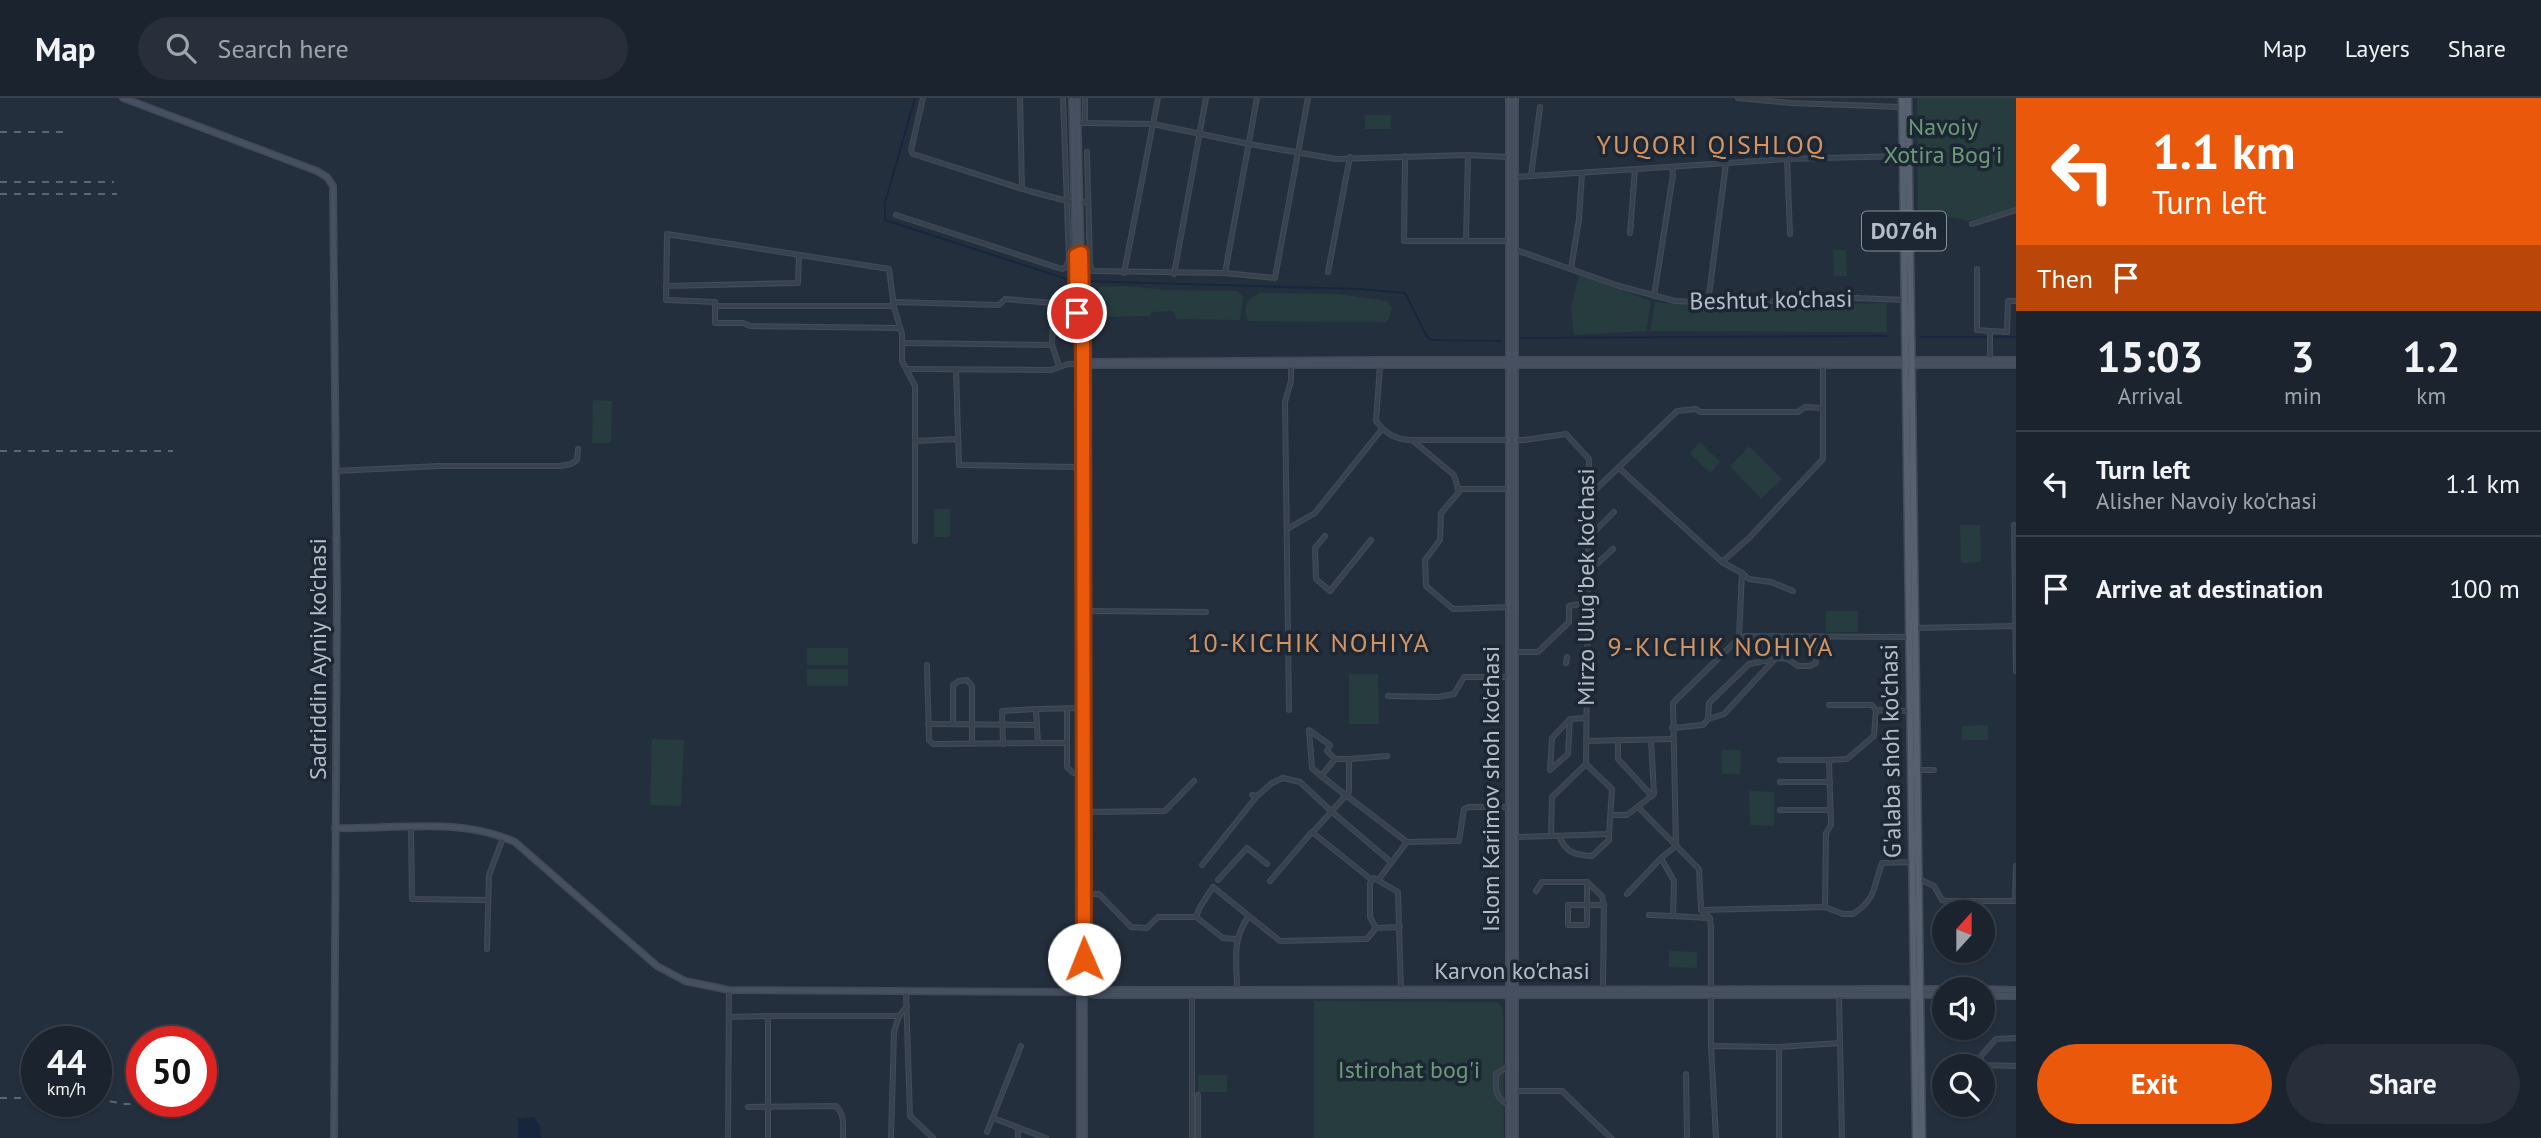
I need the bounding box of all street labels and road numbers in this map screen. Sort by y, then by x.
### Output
road number: D076h [1862,212,1946,250]
street label: Beshtut ko'chasi [1689,283,1853,316]
street label: Mirzo Ulug'bek ko'chasi [1570,468,1601,706]
street label: Sadriddin Ayniy ko'chasi [302,538,333,780]
street label: G'alaba shoh ko'chasi [1873,644,1908,858]
street label: Islom Karimov shoh ko'chasi [1475,646,1506,932]
street label: Karvon ko'chasi [1434,955,1590,986]

